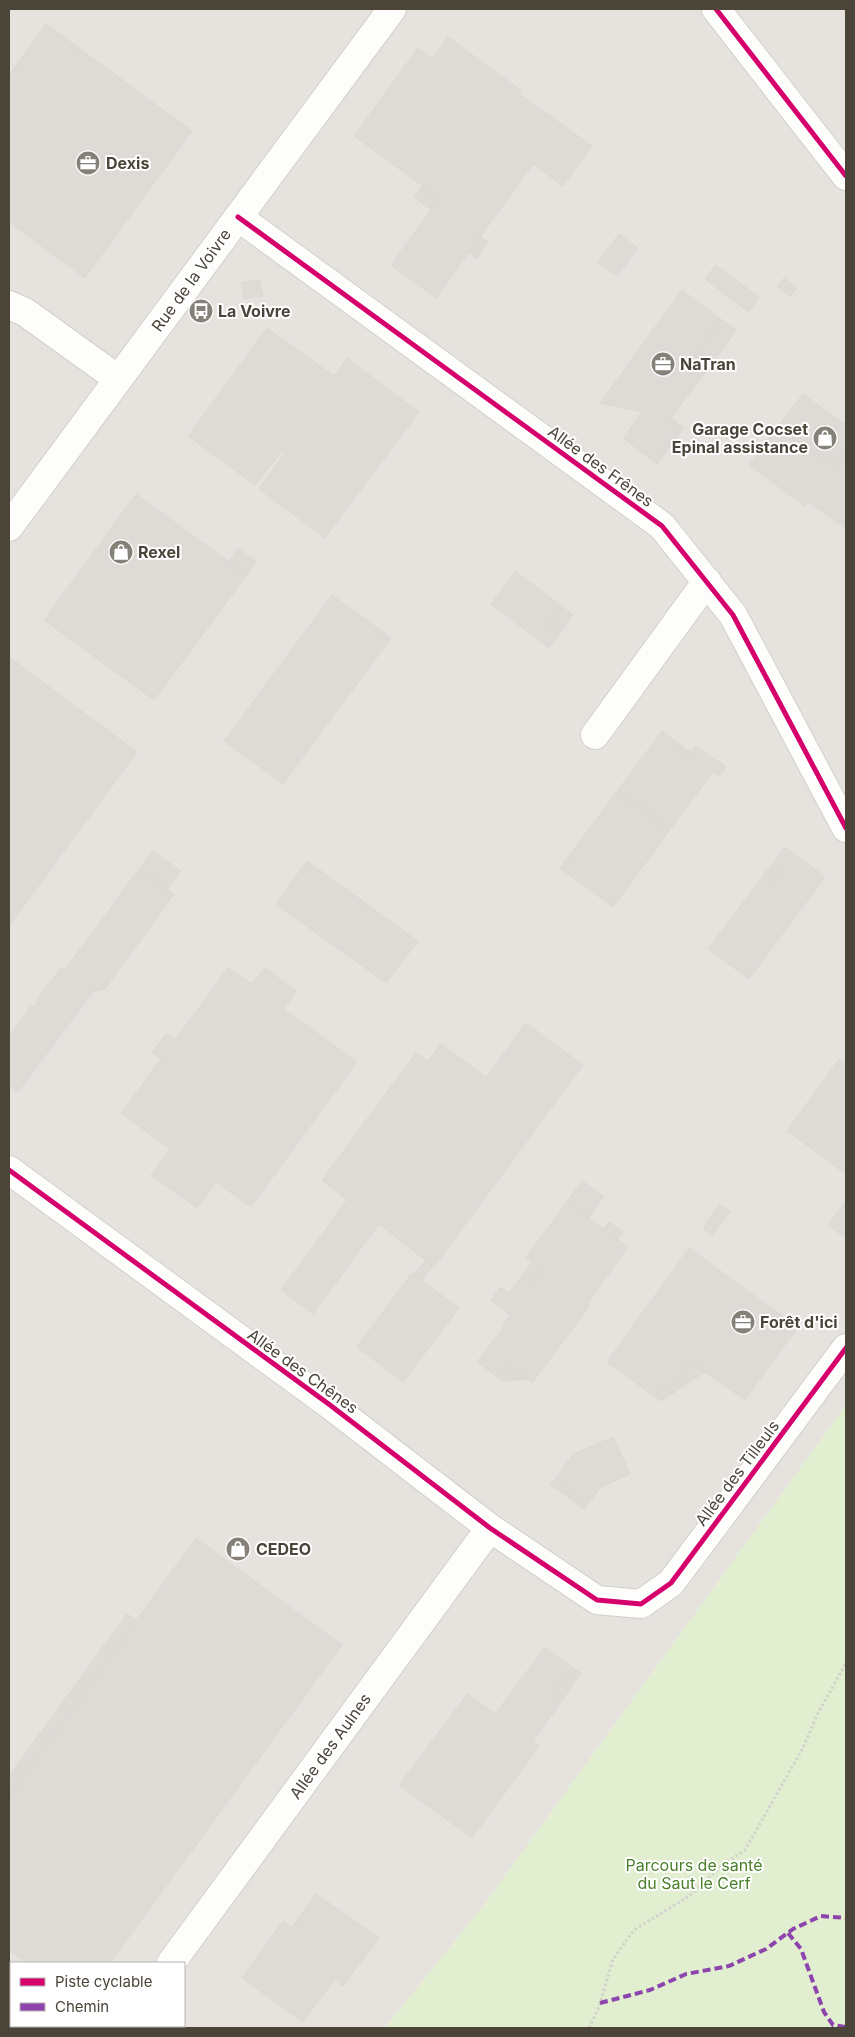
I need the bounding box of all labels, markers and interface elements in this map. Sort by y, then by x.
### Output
office icon: Dexis [75,150,101,176]
place label: Dexis [106,153,149,173]
street label: Rue de la Voivre [147,225,235,335]
bus stop icon: La Voivre [188,298,214,324]
place label: La Voivre [218,301,291,321]
office icon: NaTran [650,351,676,377]
place label: NaTran [680,354,736,374]
place label: Garage Cocset Epinal assistance [672,419,808,457]
street label: Allée des Frênes [544,421,658,511]
shop icon: Garage Cocset Epinal assistance [812,425,838,451]
shop icon: Rexel [108,539,134,565]
place label: Rexel [138,542,180,562]
office icon: Forêt d'ici [730,1309,756,1335]
place label: Forêt d'ici [760,1312,838,1332]
street label: Allée des Chênes [244,1324,362,1418]
street label: Allée des Tilleuls [691,1416,783,1530]
shop icon: CEDEO [225,1536,251,1562]
place label: CEDEO [256,1539,311,1559]
street label: Allée des Aulnes [285,1689,375,1803]
park label: Parcours de santé du Saut le Cerf [625,1855,763,1893]
legend [10,1962,185,2027]
text: Piste cyclable [55,1972,152,1991]
text: Chemin [55,1997,109,2016]

